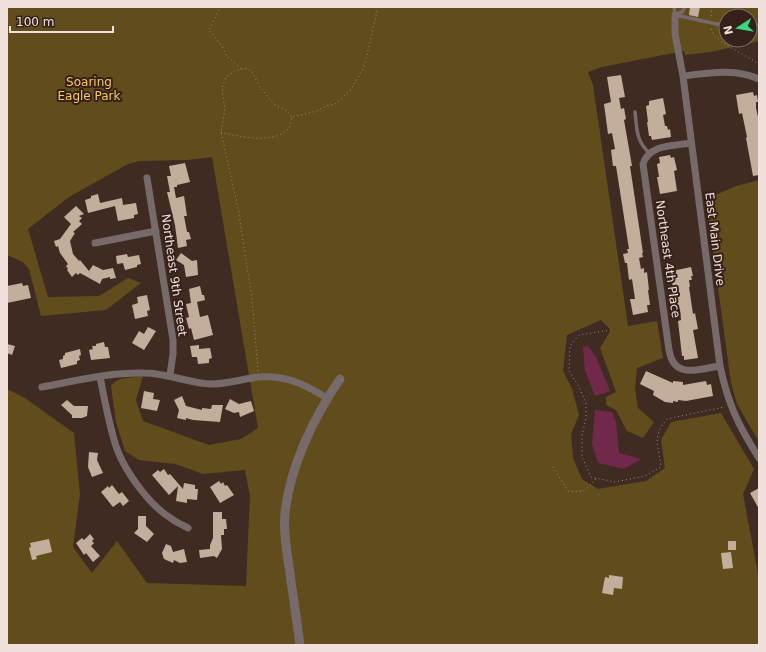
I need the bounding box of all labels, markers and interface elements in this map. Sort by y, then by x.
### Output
scale bar [10,8,113,34]
north arrow [718,8,758,48]
text: 100 m [16,15,54,29]
text: N [721,24,736,36]
park label: Soaring Eagle Park [57,75,121,103]
street label: East Main Drive [702,191,728,287]
street label: Northeast 4th Place [653,199,683,319]
street label: Northeast 9th Street [158,213,190,337]

